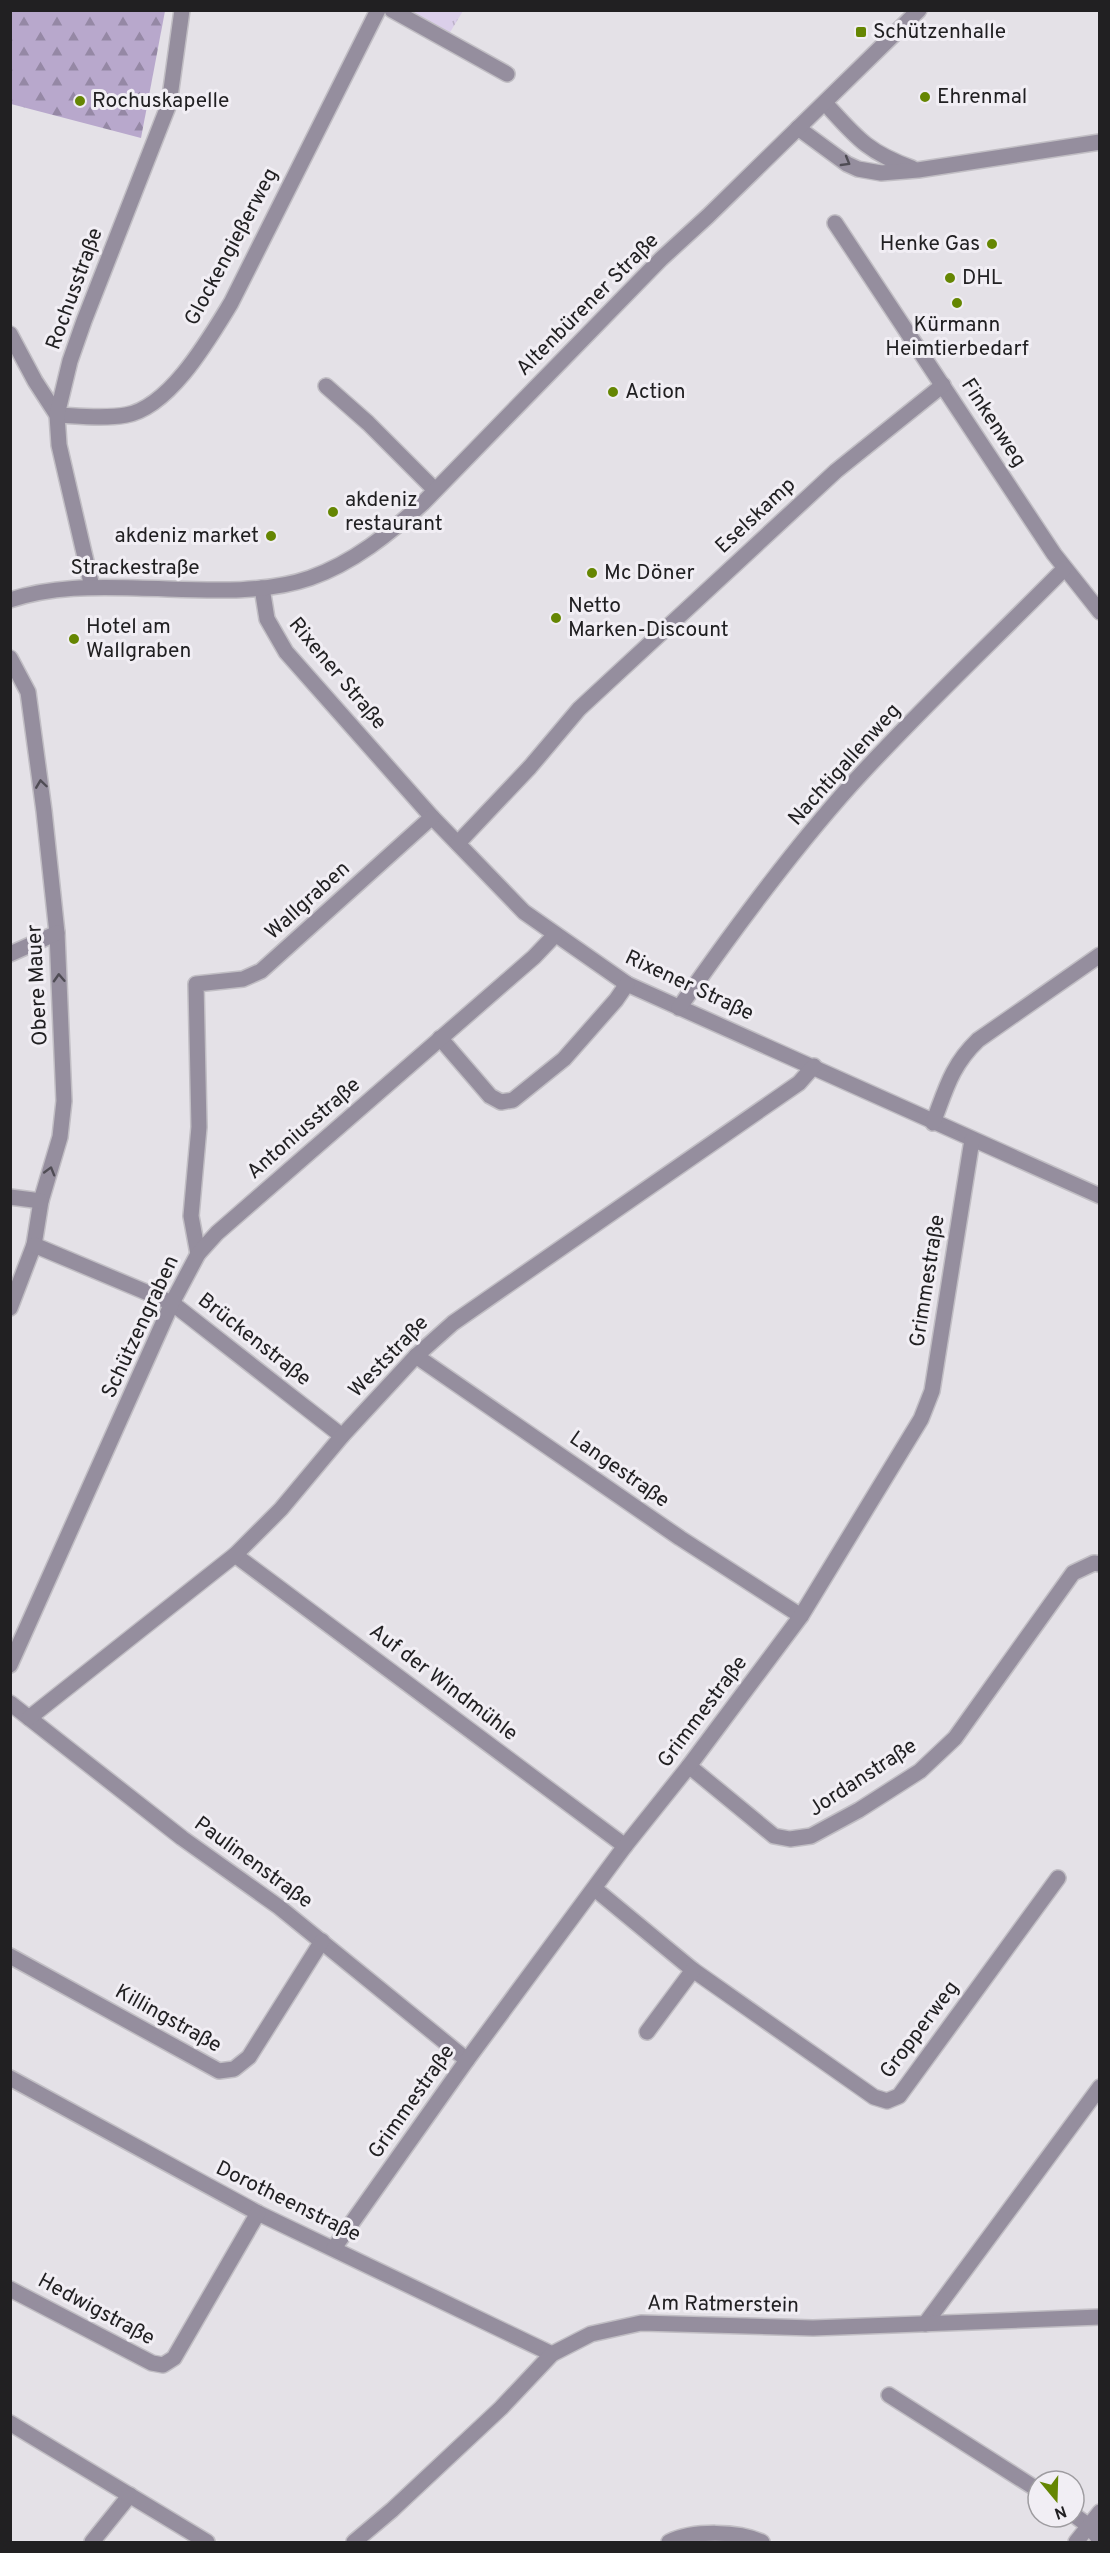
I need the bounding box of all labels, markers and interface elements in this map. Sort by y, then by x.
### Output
place label: Schützenhalle [873,19,1006,46]
marker: Schützenhalle [854,25,868,39]
place label: Ehrenmal [937,84,1027,111]
place label: Rochuskapelle [92,88,229,115]
marker: Ehrenmal [918,90,932,104]
marker: Rochuskapelle [73,94,87,108]
one-way arrow [840,155,850,166]
street label: Glockengießerweg [179,164,285,330]
street label: Rochusstraße [40,224,110,354]
street label: Altenbürener Straße [511,228,665,382]
place label: Henke Gas [880,231,980,258]
marker: Henke Gas [985,237,999,251]
place label: DHL [962,265,1003,292]
marker: DHL [943,271,957,285]
marker: Kürmann Heimtierbedarf [950,296,964,310]
place label: Kürmann Heimtierbedarf [885,312,1029,363]
street label: Finkenweg [954,373,1032,473]
place label: Action [625,379,686,406]
marker: Action [606,385,620,399]
street label: Eselskamp [710,472,802,560]
place label: akdeniz restaurant [345,487,443,538]
marker: akdeniz restaurant [326,505,340,519]
place label: akdeniz market [115,523,259,550]
marker: akdeniz market [264,529,278,543]
street label: Strackestraße [70,555,200,582]
place label: Mc Döner [604,560,695,587]
marker: Mc Döner [585,566,599,580]
place label: Netto Marken-Discount [568,593,729,644]
marker: Netto Marken-Discount [549,611,563,625]
street label: Rixener Straße [282,612,392,736]
place label: Hotel am Wallgraben [86,614,191,665]
marker: Hotel am Wallgraben [67,632,81,646]
street label: Nachtigallenweg [783,698,907,832]
one-way arrow [35,779,47,789]
street label: Wallgraben [260,856,356,946]
street label: Obere Mauer [21,924,55,1046]
street label: Rixener Straße [620,944,758,1028]
one-way arrow [53,974,66,983]
street label: Antoniusstraße [241,1072,367,1186]
one-way arrow [43,1166,55,1177]
street label: Grimmestraße [904,1213,952,1349]
street label: Schützengraben [96,1251,186,1403]
street label: Brückenstraße [192,1287,316,1393]
street label: Weststraße [343,1310,435,1404]
street label: Langestraße [564,1426,674,1514]
street label: Auf der Windmühle [363,1618,523,1748]
street label: Grimmestraße [652,1651,754,1773]
street label: Jordanstraße [804,1733,922,1823]
street label: Paulinenstraße [188,1811,318,1915]
street label: Gropperweg [874,1976,966,2084]
street label: Killingstraße [110,1979,226,2059]
street label: Grimmestraße [363,2040,461,2164]
street label: Dorotheenstraße [211,2155,365,2249]
street label: Hedwigstraße [33,2268,159,2352]
street label: Am Ratmerstein [647,2290,799,2320]
north arrow [1026,2469,1086,2529]
text: N [1052,2500,1069,2523]

